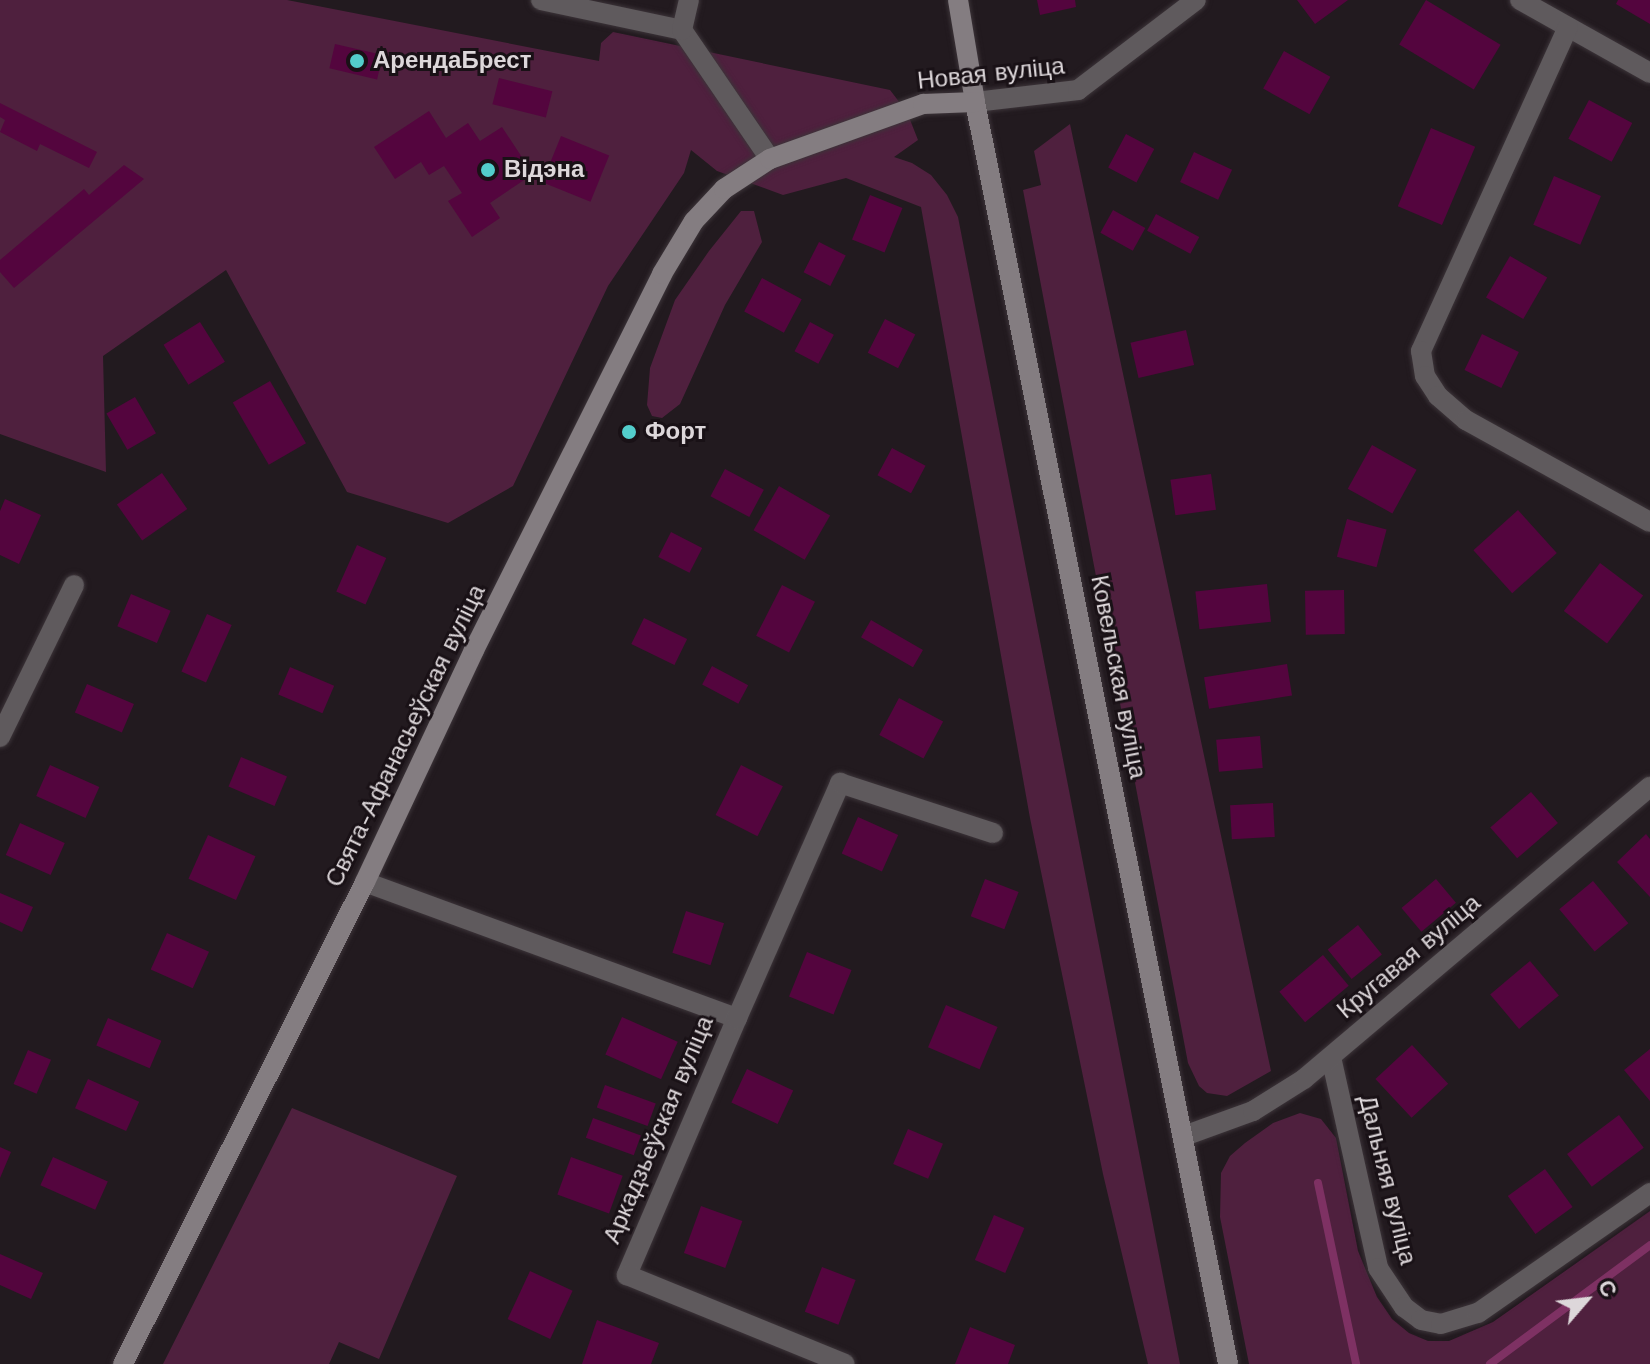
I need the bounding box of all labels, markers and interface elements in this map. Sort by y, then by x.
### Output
place label: АрендаБрест [373,47,531,75]
marker: АрендаБрест [348,52,366,70]
street label: Новая вуліца [916,52,1066,96]
place label: Відэна [504,156,584,184]
marker: Відэна [479,161,497,179]
place label: Форт [645,418,706,446]
marker: Форт [620,423,638,441]
street label: Ковельская вуліца [1084,573,1152,781]
street label: Свята-Афанасьеўская вуліца [320,580,492,892]
street label: Кругавая вуліца [1332,889,1486,1025]
street label: Аркадзьеўская вуліца [598,1012,720,1248]
street label: Дальняя вуліца [1352,1092,1422,1268]
north arrow [1546,1260,1626,1340]
text: С [1593,1276,1622,1301]

